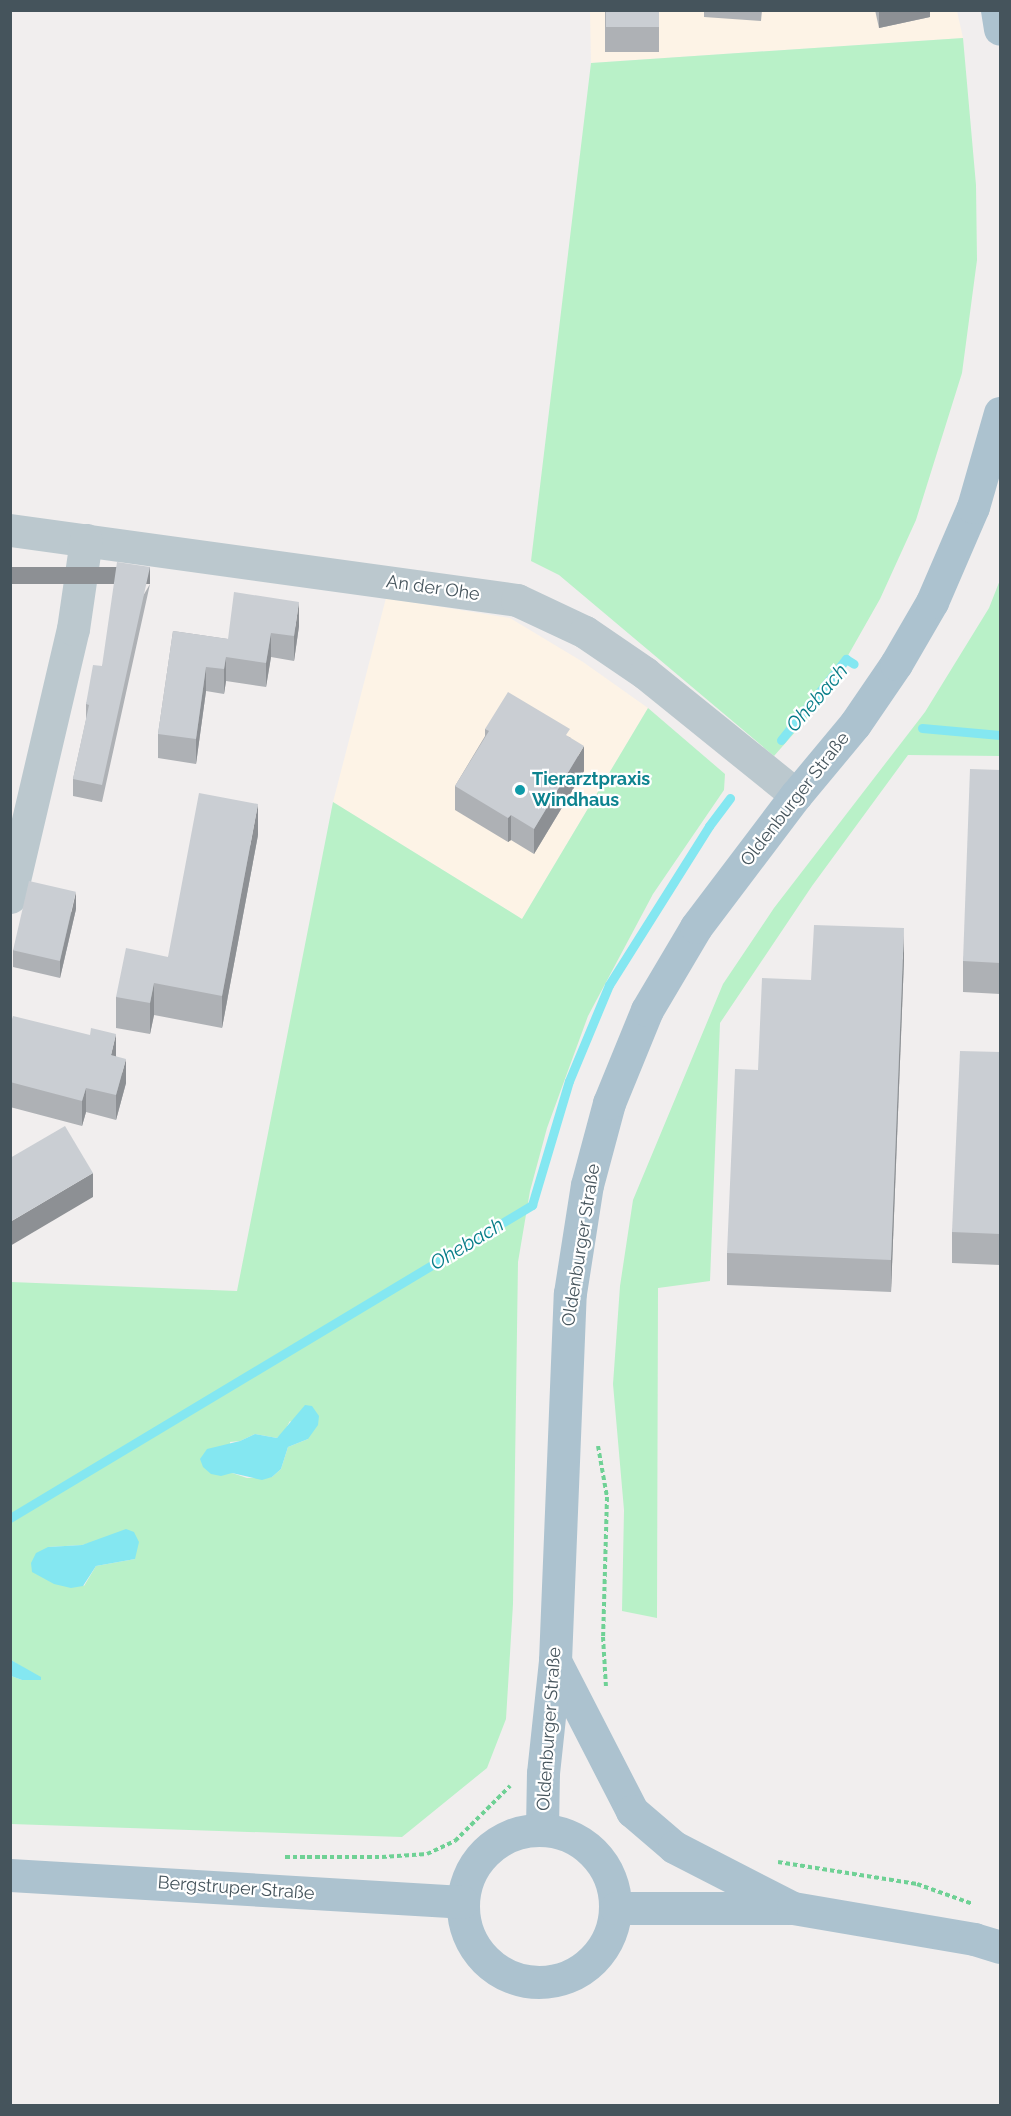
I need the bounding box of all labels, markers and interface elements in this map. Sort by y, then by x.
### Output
street label: An der Ohe [385,571,481,605]
water label: Ohebach [781,659,853,737]
street label: Oldenburger Straße [736,728,854,870]
place label: Tierarztpraxis Windhaus [532,769,650,812]
marker: Tierarztpraxis Windhaus [513,783,527,797]
street label: Oldenburger Straße [557,1162,605,1328]
water label: Ohebach [426,1213,508,1275]
street label: Oldenburger Straße [532,1646,566,1812]
street label: Bergstruper Straße [157,1872,315,1904]

